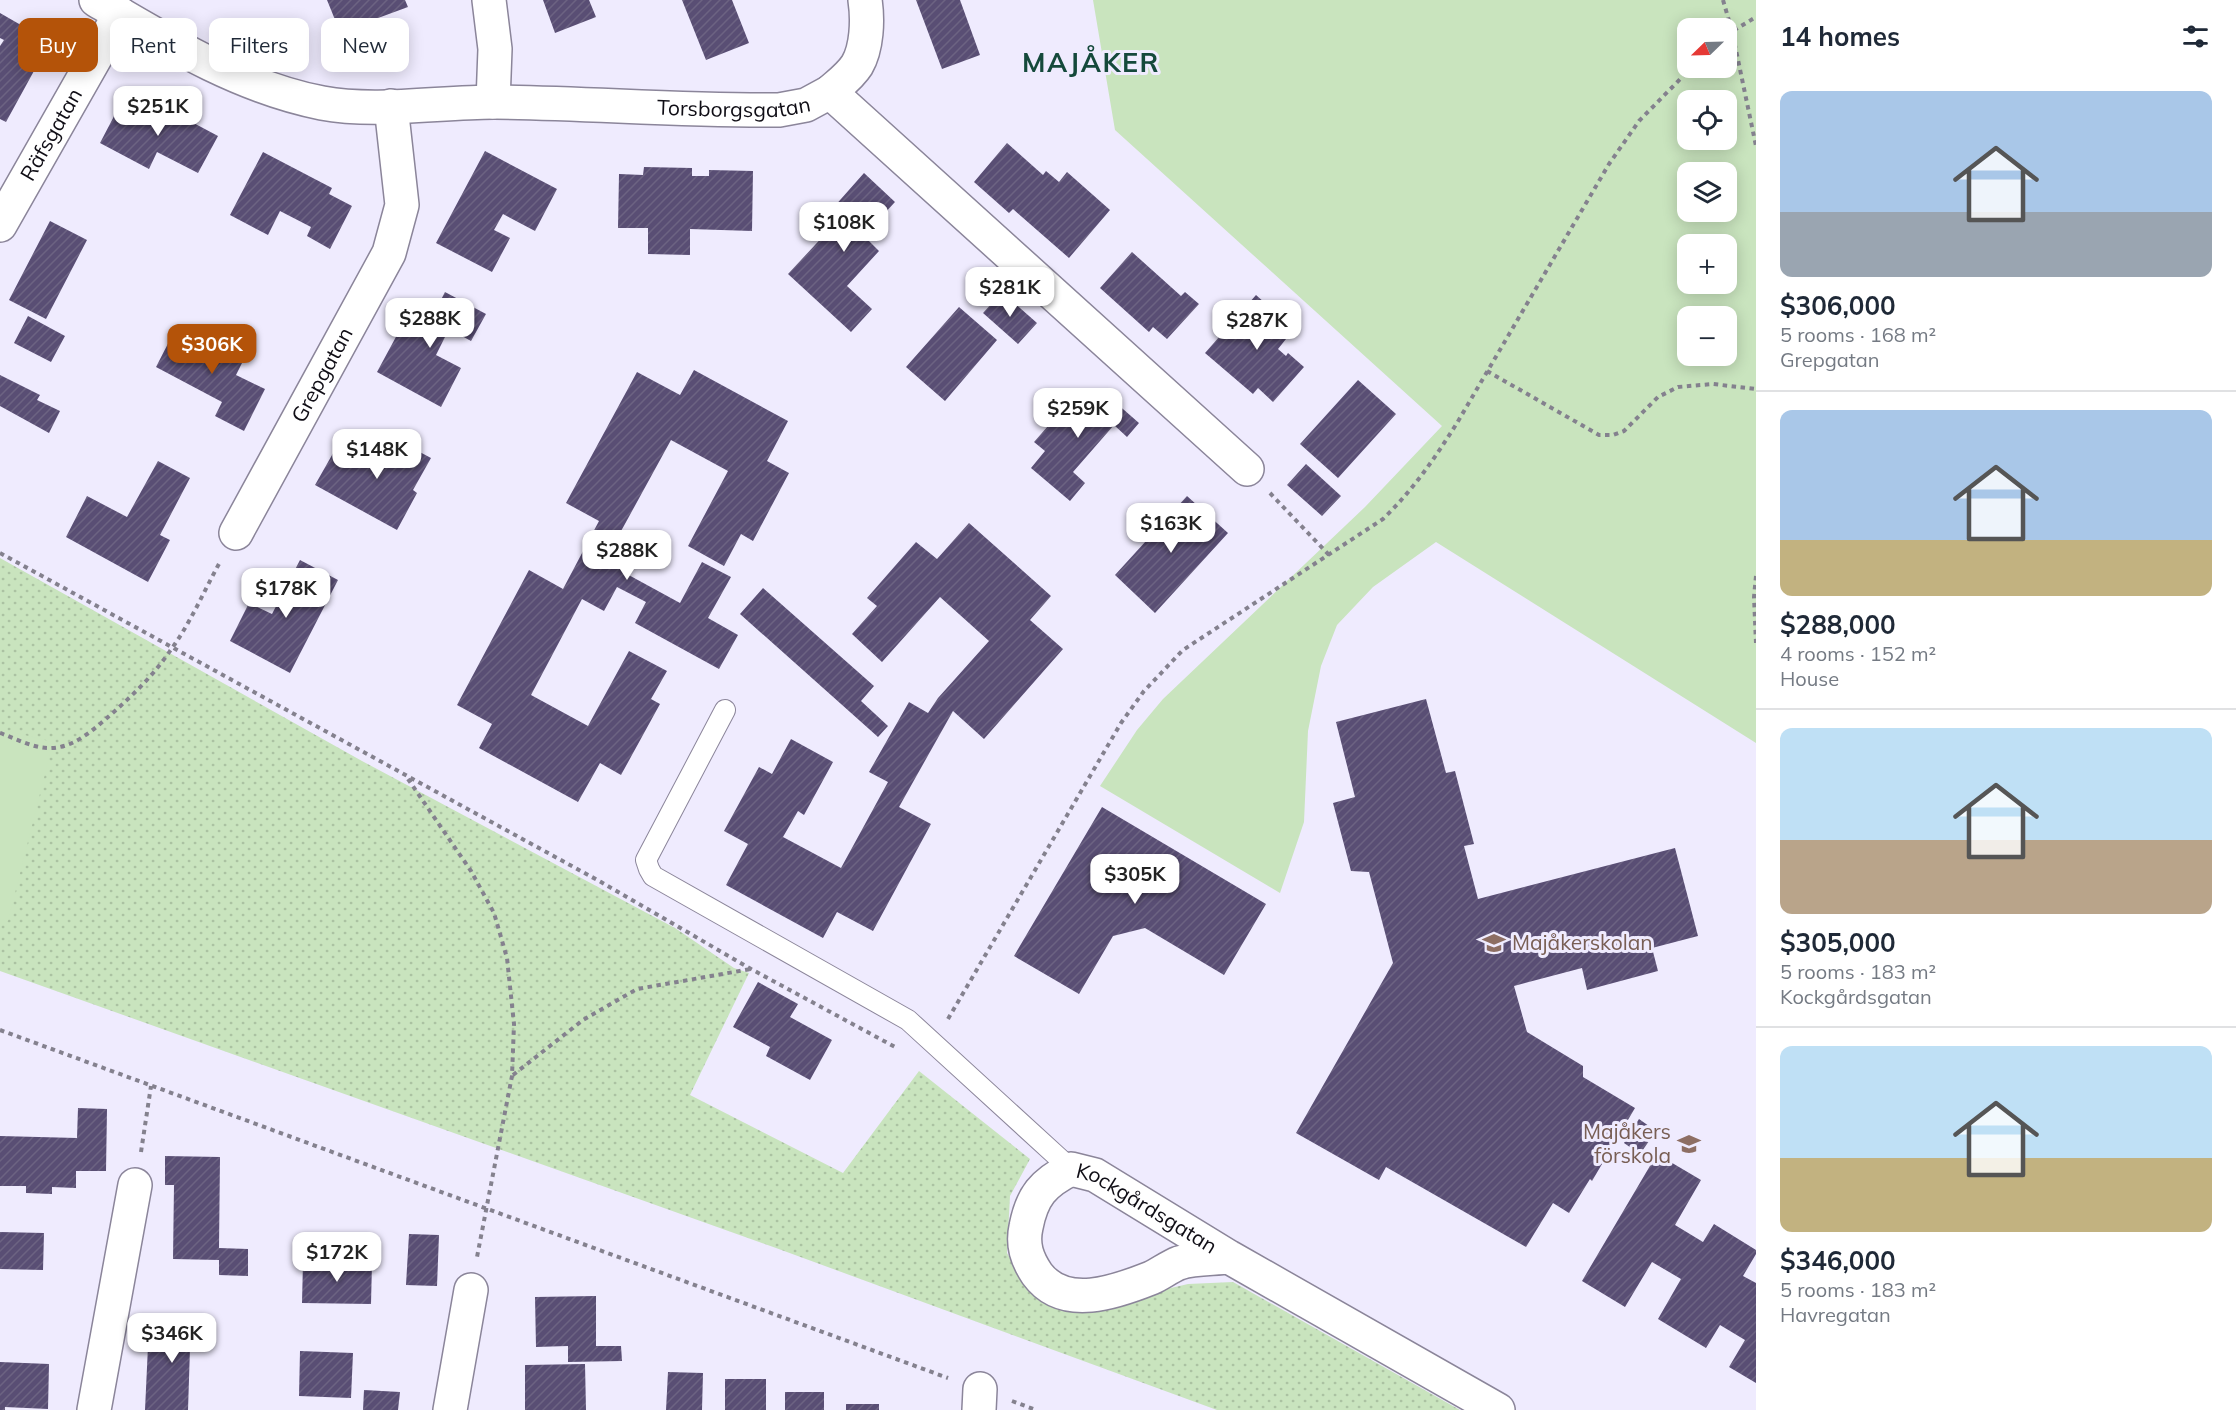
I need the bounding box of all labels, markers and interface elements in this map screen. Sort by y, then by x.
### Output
chip: Buy [18,18,98,72]
chip: Rent [110,18,197,72]
chip: Filters [209,18,309,72]
chip: New [321,18,409,72]
north arrow [1677,18,1737,78]
map controls [1677,18,1737,366]
text: 14 homes [1780,20,1900,53]
icon: filters [2179,20,2212,53]
district label: MAJÅKER [1022,45,1160,79]
street label: Räfsgatan [14,83,87,185]
pin: $251K [116,86,200,137]
street label: Torsborgsgatan [657,90,812,122]
button: locate [1677,90,1737,150]
text: $251K [127,93,189,118]
icon: home [1942,130,2050,238]
button: layers [1677,162,1737,222]
pin: $108K [802,202,886,253]
text: $108K [813,209,875,234]
button: + [1677,234,1737,294]
pin: $281K [968,267,1052,318]
text: $281K [979,274,1041,299]
text: $306,000 [1780,289,1896,322]
pin: $288K [388,298,472,349]
pin: $287K [1215,300,1299,351]
text: $288K [399,305,461,330]
button: − [1677,306,1737,366]
text: $287K [1226,307,1288,332]
street label: Grepgatan [285,322,358,427]
text: 5 rooms · 168 m² [1780,322,1936,347]
pin: $306K [170,324,254,375]
text: $306K [181,331,243,356]
text: Grepgatan [1780,347,1879,372]
pin: $259K [1036,388,1120,439]
text: $259K [1047,395,1109,420]
pin: $148K [335,429,419,480]
text: $148K [346,436,408,461]
icon: home [1942,449,2050,557]
pin: $163K [1129,503,1213,554]
text: $163K [1140,510,1202,535]
pin: $288K [585,530,669,581]
text: $288K [596,537,658,562]
pin: $178K [244,568,328,619]
text: $178K [255,575,317,600]
text: $288,000 [1780,608,1896,641]
text: 4 rooms · 152 m² [1780,641,1936,666]
text: House [1780,666,1839,691]
icon: home [1942,767,2050,875]
pin: $305K [1093,854,1177,905]
text: $305K [1104,861,1166,886]
text: $305,000 [1780,926,1896,959]
place label: Majåkerskolan [1512,929,1653,955]
school or university icon: Majåkerskolan [1481,930,1507,956]
text: 5 rooms · 183 m² [1780,959,1936,984]
text: Kockgårdsgatan [1780,984,1932,1009]
icon: home [1942,1085,2050,1193]
place label: Majåkers förskola [1583,1118,1671,1168]
school or university icon: Majåkers förskola [1676,1131,1702,1157]
street label: Kockgårdsgatan [1074,1157,1222,1259]
pin: $172K [295,1232,379,1283]
text: $172K [306,1239,368,1264]
text: $346,000 [1780,1244,1896,1277]
text: 5 rooms · 183 m² [1780,1277,1936,1302]
text: Havregatan [1780,1302,1891,1327]
pin: $346K [130,1313,214,1364]
text: $346K [141,1320,203,1345]

